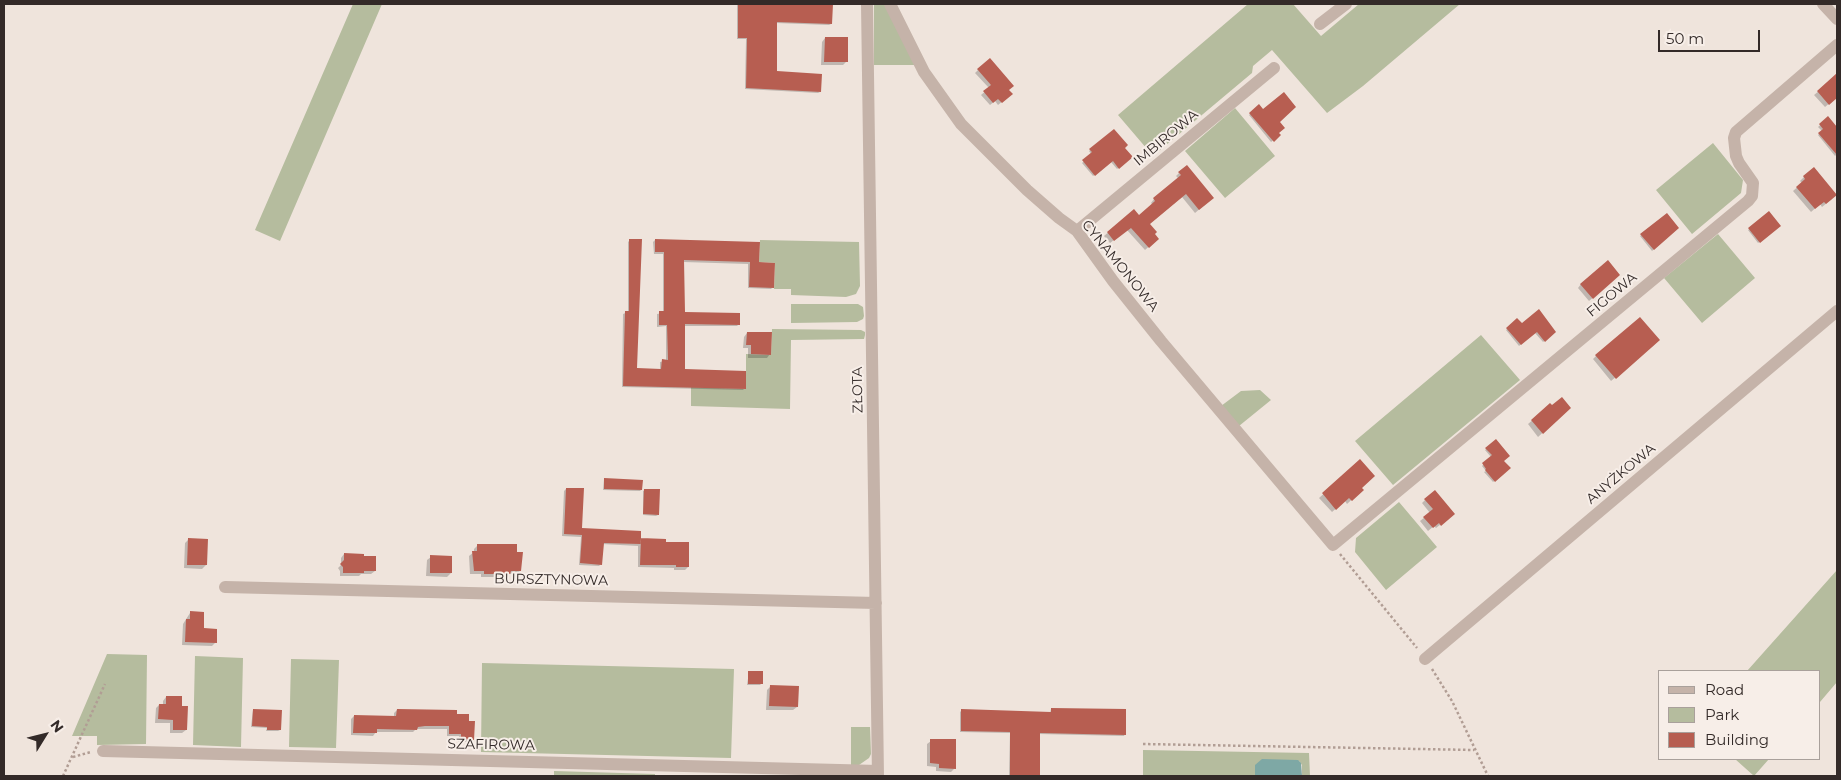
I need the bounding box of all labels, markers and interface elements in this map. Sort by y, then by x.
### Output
scale bar [1661,20,1764,52]
text: 50 m [1666,29,1704,48]
street label: IMBIROWA [1130,106,1202,170]
street label: CYNAMONOWA [1078,217,1162,315]
street label: FIGOWA [1583,269,1641,321]
street label: ZŁOTA [849,367,867,413]
street label: ANYŻKOWA [1583,440,1659,508]
street label: BURSZTYNOWA [494,571,608,589]
legend [1658,670,1821,760]
text: Road [1705,680,1744,699]
text: Park [1705,705,1739,724]
north arrow [20,710,70,760]
text: N [47,716,68,736]
text: Building [1705,730,1769,749]
street label: SZAFIROWA [447,736,535,754]

